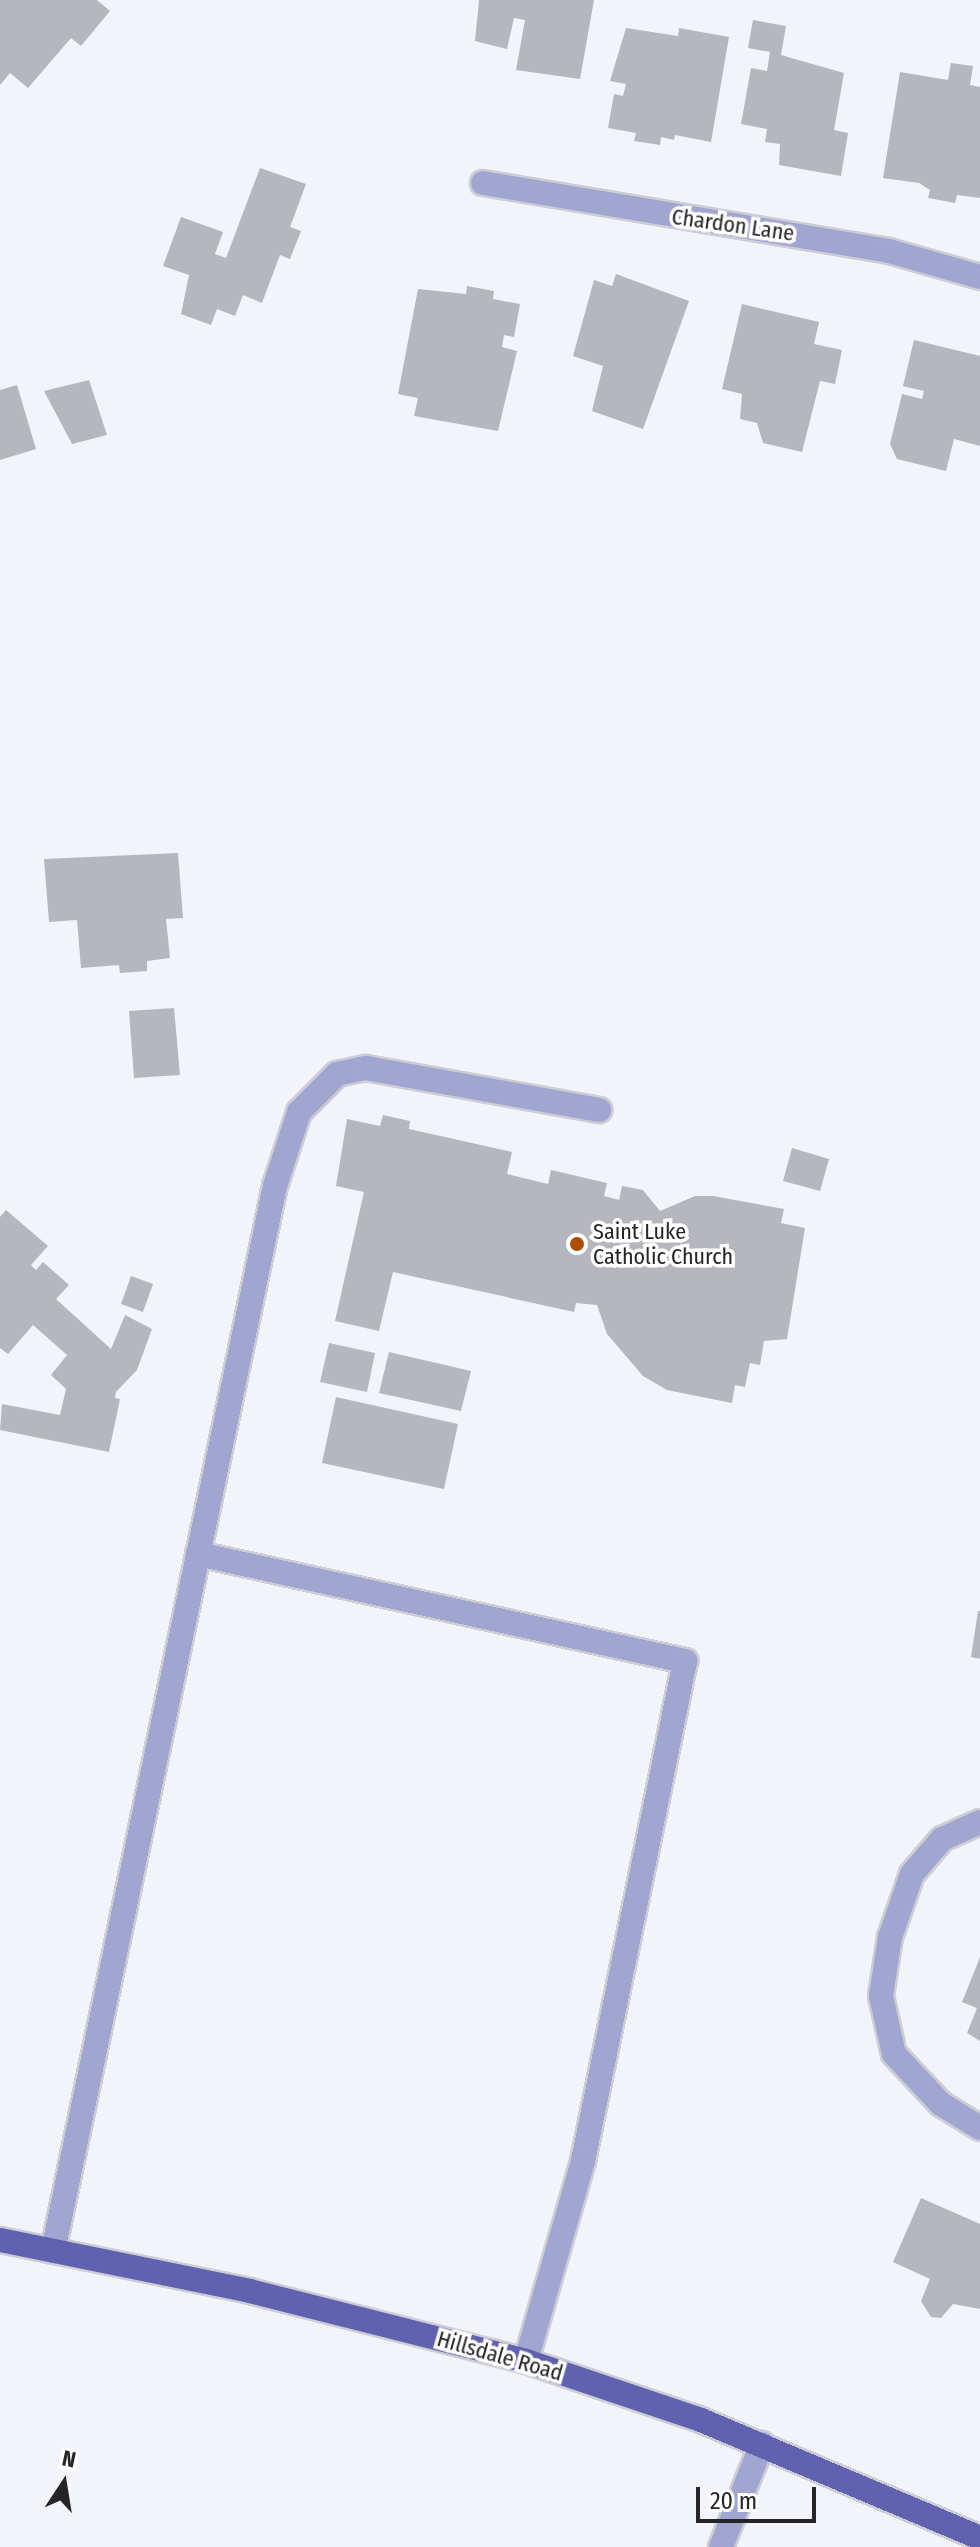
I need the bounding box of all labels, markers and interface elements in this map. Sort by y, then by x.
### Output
street label: Chardon Lane [670,203,796,247]
place label: Saint Luke Catholic Church [593,1218,733,1270]
marker: Saint Luke Catholic Church [568,1235,586,1253]
street label: Hillsdale Road [434,2325,566,2387]
north arrow [24,2443,104,2523]
text: N [60,2444,78,2474]
scale bar [700,2471,820,2521]
text: 20 m [710,2487,757,2515]

